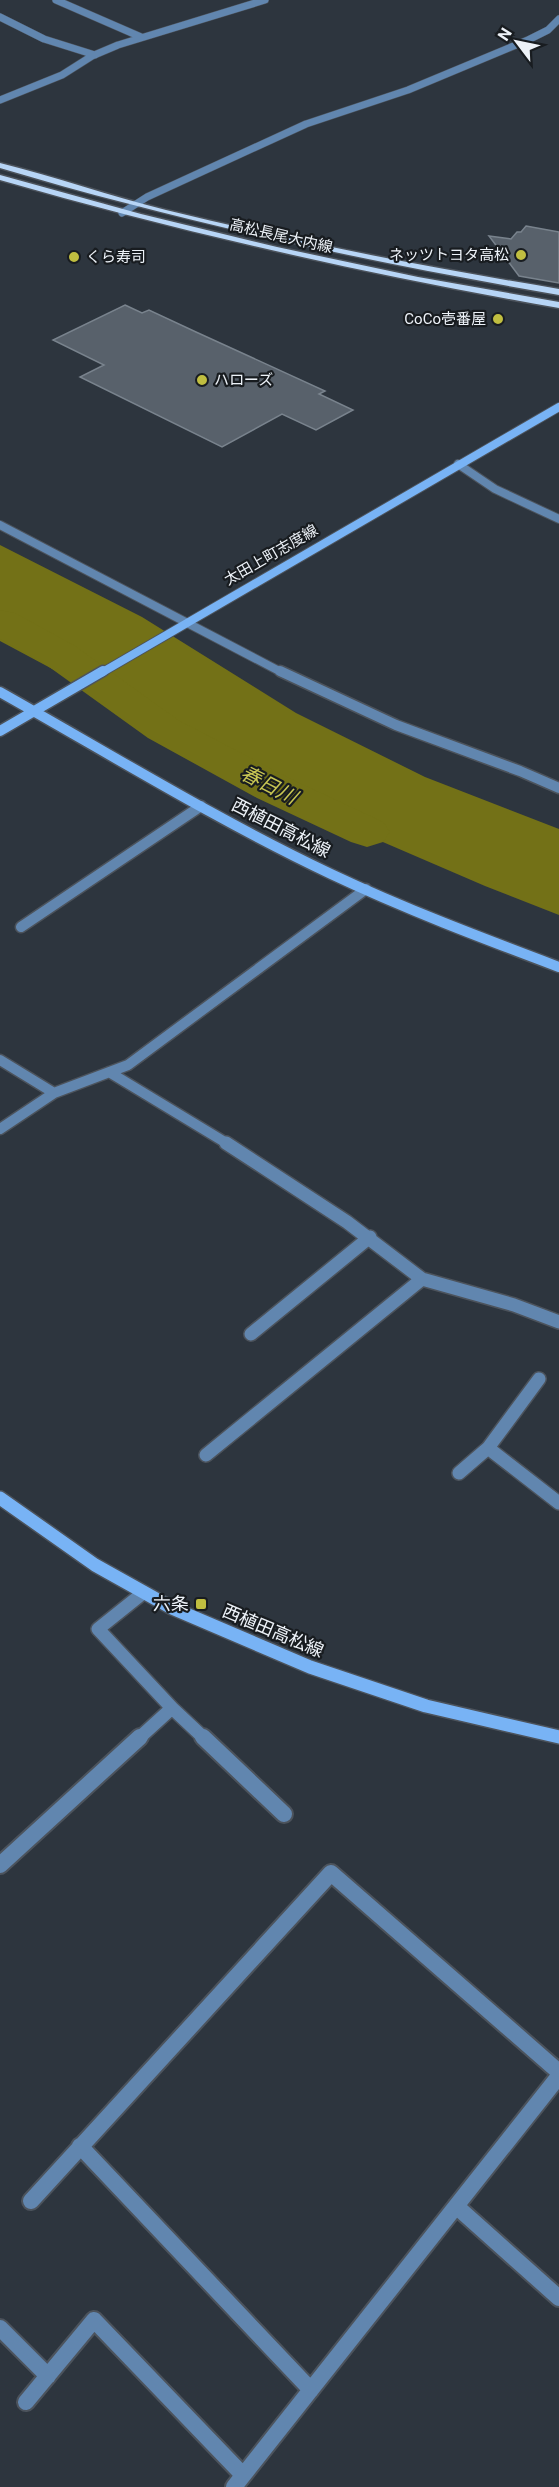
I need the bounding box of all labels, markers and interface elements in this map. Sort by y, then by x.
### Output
north arrow [487,12,547,72]
text: N [494,24,516,44]
street label: 高松長尾大内線 [228,215,334,257]
place label: ネッツトヨタ高松 [389,246,509,264]
place label: くら寿司 [86,248,146,266]
marker: ネッツトヨタ高松 [514,248,528,262]
marker: くら寿司 [67,250,81,264]
place label: CoCo壱番屋 [404,310,486,328]
marker: CoCo壱番屋 [491,312,505,326]
place label: ハローズ [214,371,273,389]
marker: ハローズ [195,373,209,387]
street label: 太田上町志度線 [221,521,321,589]
water label: 春日川 [237,761,303,810]
street label: 西植田高松線 [228,794,334,861]
place label: 六条 [153,1593,189,1614]
marker: 六条 [194,1597,208,1611]
street label: 西植田高松線 [219,1600,327,1661]

